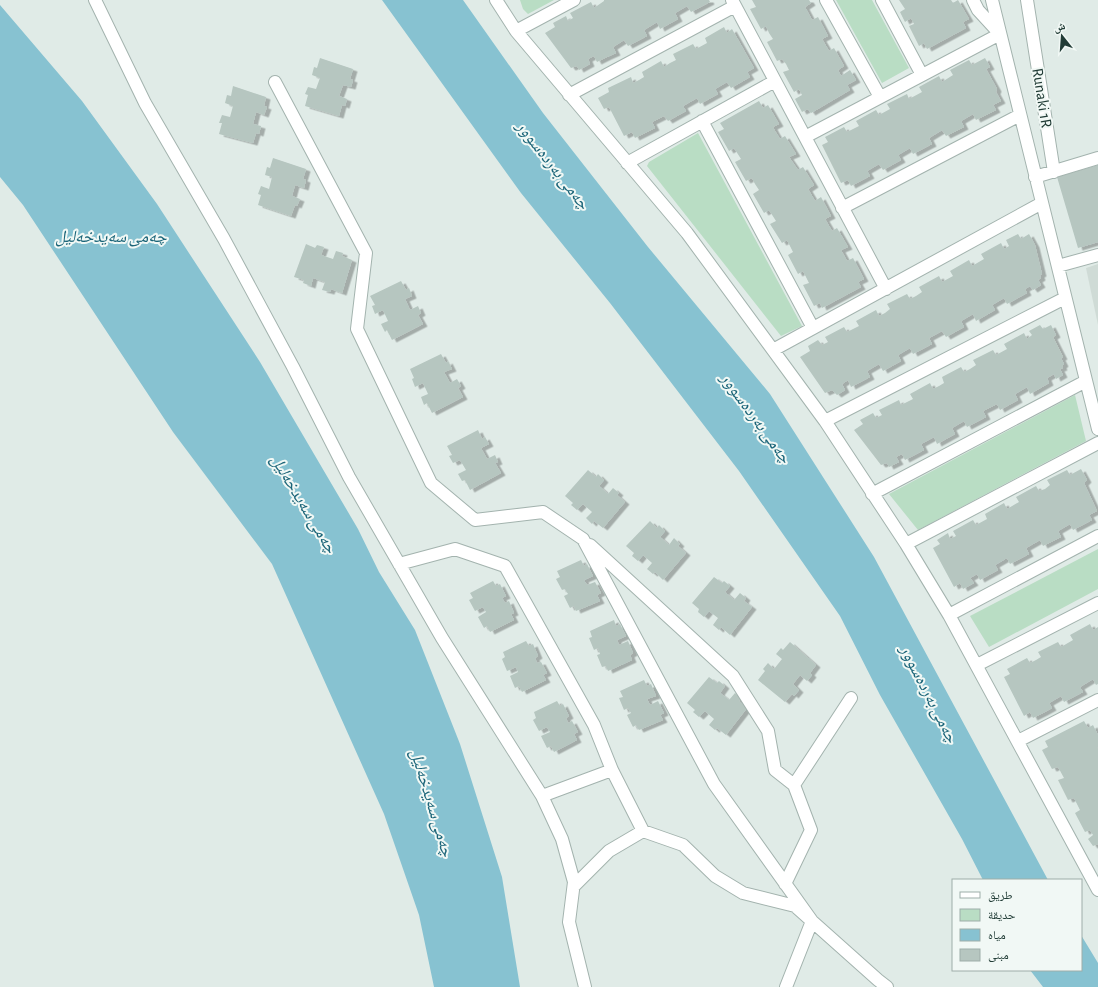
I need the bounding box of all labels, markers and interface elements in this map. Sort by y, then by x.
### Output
north arrow [1042,16,1082,56]
text: ش [1052,20,1067,36]
street label: Runaki 1R [1029,67,1055,129]
water label: چەمی بەردەسوور [511,117,593,215]
water label: چەمی سەیدخەلیل [55,228,168,247]
water label: چەمی بەردەسوور [715,369,795,468]
water label: چەمی سەیدخەلیل [266,452,341,558]
water label: چەمی بەردەسوور [895,642,961,747]
water label: چەمی سەیدخەلیل [406,747,457,860]
legend [952,879,1082,971]
text: طريق [988,889,1013,902]
text: حديقة [988,909,1016,922]
text: مياه [988,929,1006,942]
text: مبنى [988,949,1009,962]

